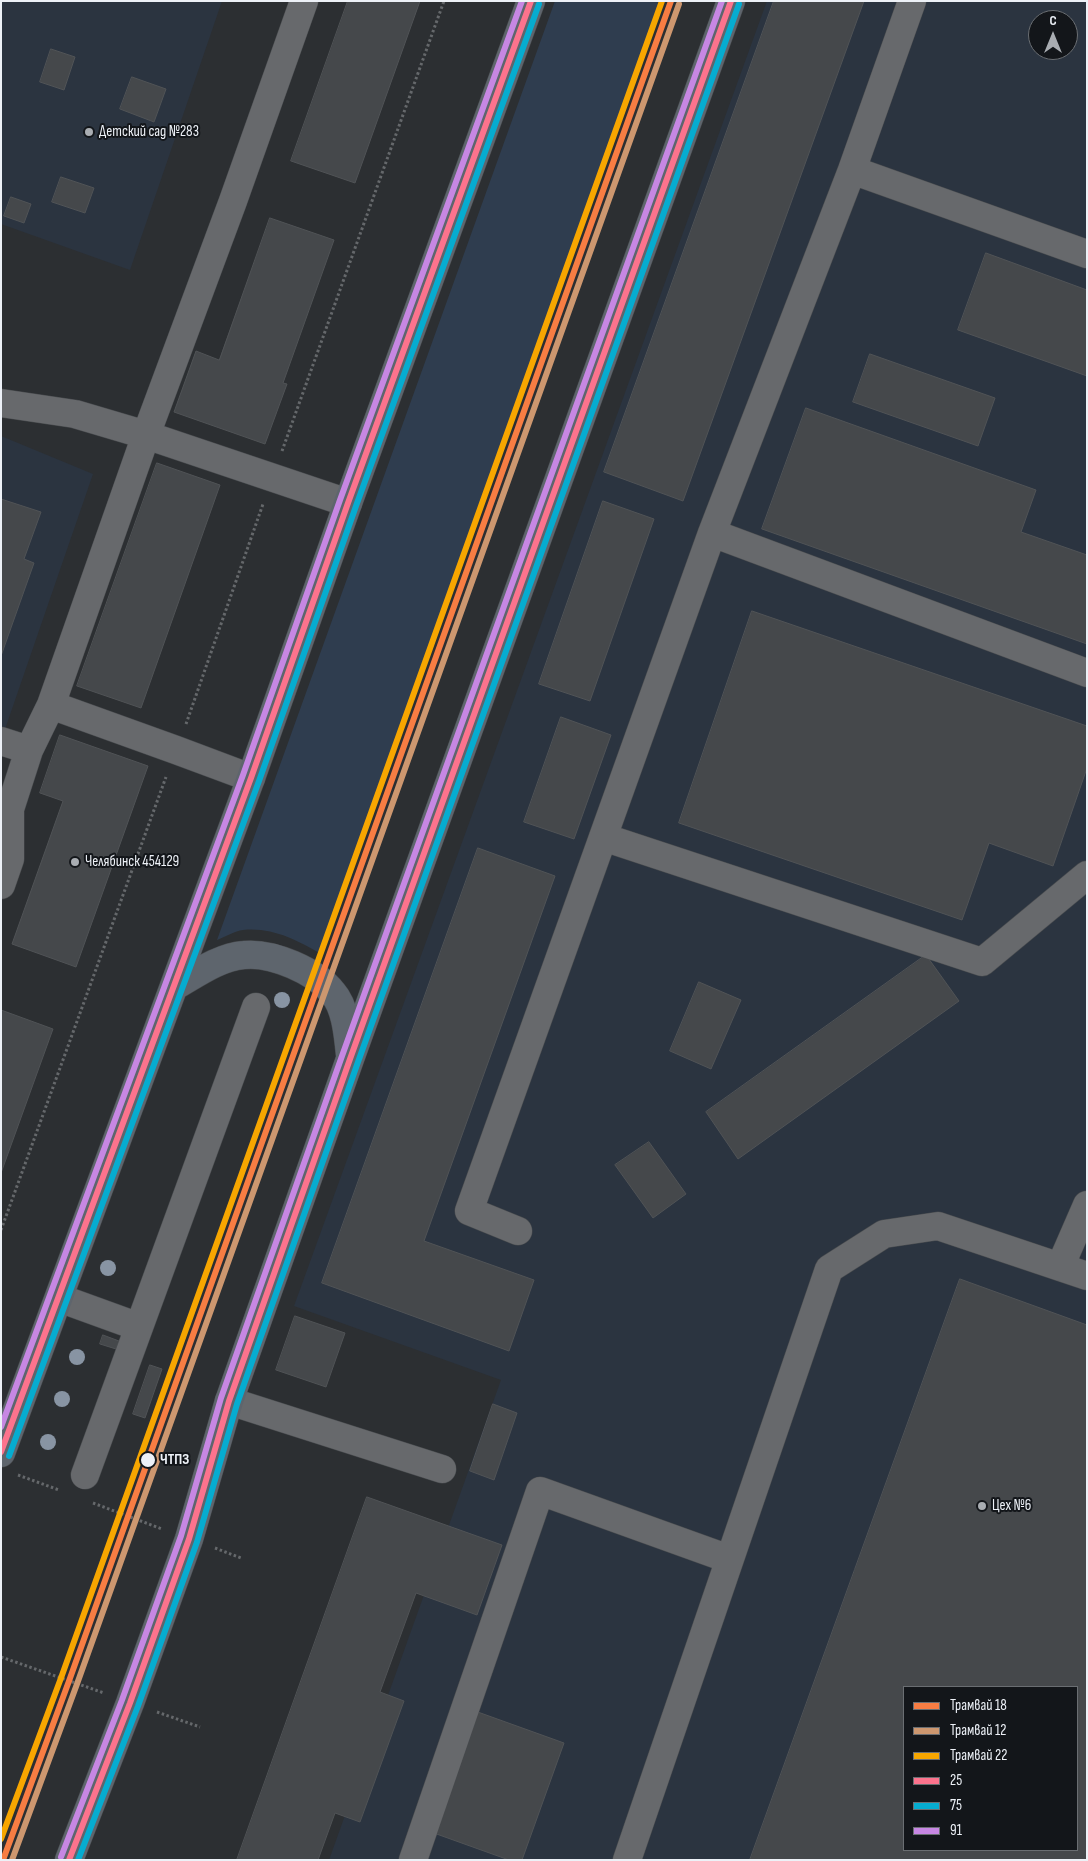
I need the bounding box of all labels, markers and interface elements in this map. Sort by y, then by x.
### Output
north arrow [1028,10,1078,60]
text: С [1049,12,1057,29]
place label: Детский сад №283 [99,123,199,141]
marker: Детский сад №283 [83,126,95,138]
place label: Челябинск 454129 [85,853,179,871]
marker: Челябинск 454129 [69,856,81,868]
marker: ЧТПЗ [139,1451,157,1469]
place label: ЧТПЗ [160,1451,189,1469]
place label: Цех №6 [992,1497,1031,1515]
marker: Цех №6 [976,1500,988,1512]
legend [903,1686,1078,1851]
text: Трамвай 18 [950,1696,1007,1715]
text: Трамвай 12 [950,1721,1007,1740]
text: Трамвай 22 [950,1746,1007,1765]
text: 25 [950,1771,962,1790]
text: 75 [950,1796,962,1815]
text: 91 [950,1821,962,1840]

